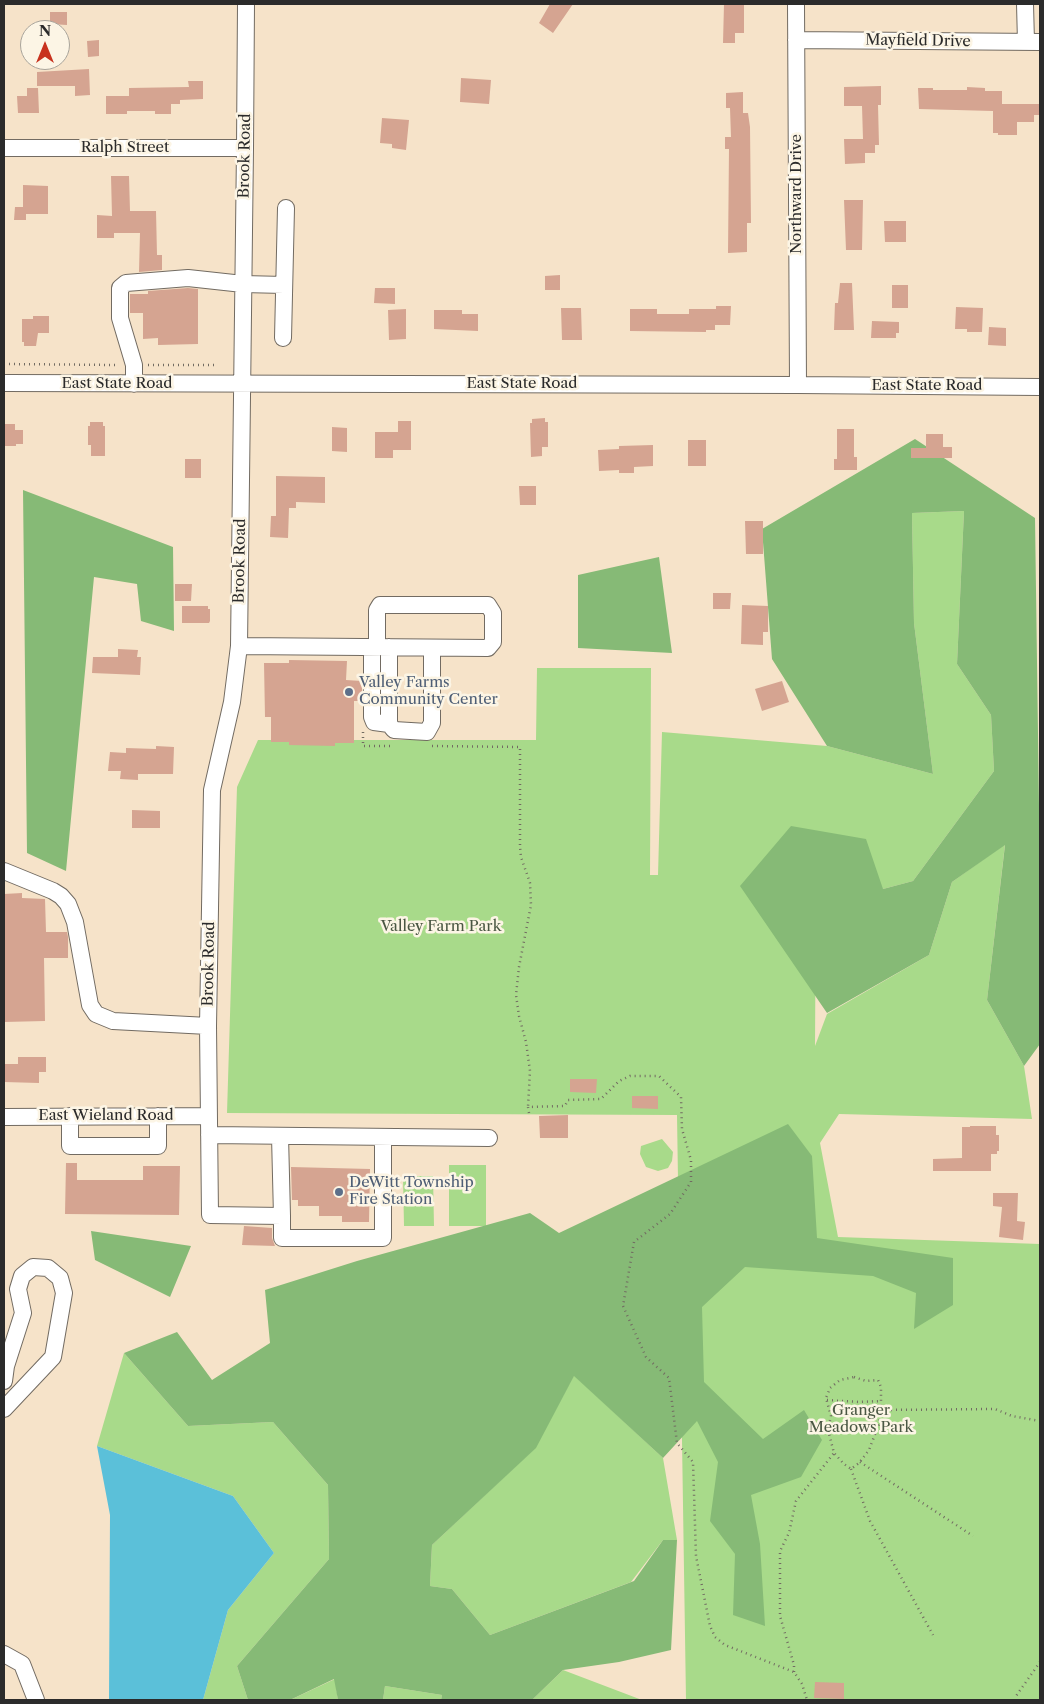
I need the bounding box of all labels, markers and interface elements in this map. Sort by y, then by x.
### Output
north arrow [20,20,70,70]
text: N [39,22,51,40]
street label: Mayfield Drive [865,31,971,51]
street label: Brook Road [235,113,255,199]
street label: Northward Drive [788,134,806,254]
street label: Ralph Street [81,139,169,157]
street label: East State Road [62,375,172,393]
street label: East State Road [467,375,577,393]
street label: East State Road [872,377,982,395]
street label: Brook Road [230,518,250,604]
place label: Valley Farms Community Center [359,674,498,709]
marker: Valley Farms Community Center [343,686,355,698]
park label: Valley Farm Park [381,918,501,936]
street label: Brook Road [199,921,219,1007]
street label: East Wieland Road [38,1107,174,1125]
place label: DeWitt Township Fire Station [349,1174,474,1209]
marker: DeWitt Township Fire Station [333,1186,345,1198]
park label: Granger Meadows Park [809,1402,913,1437]

